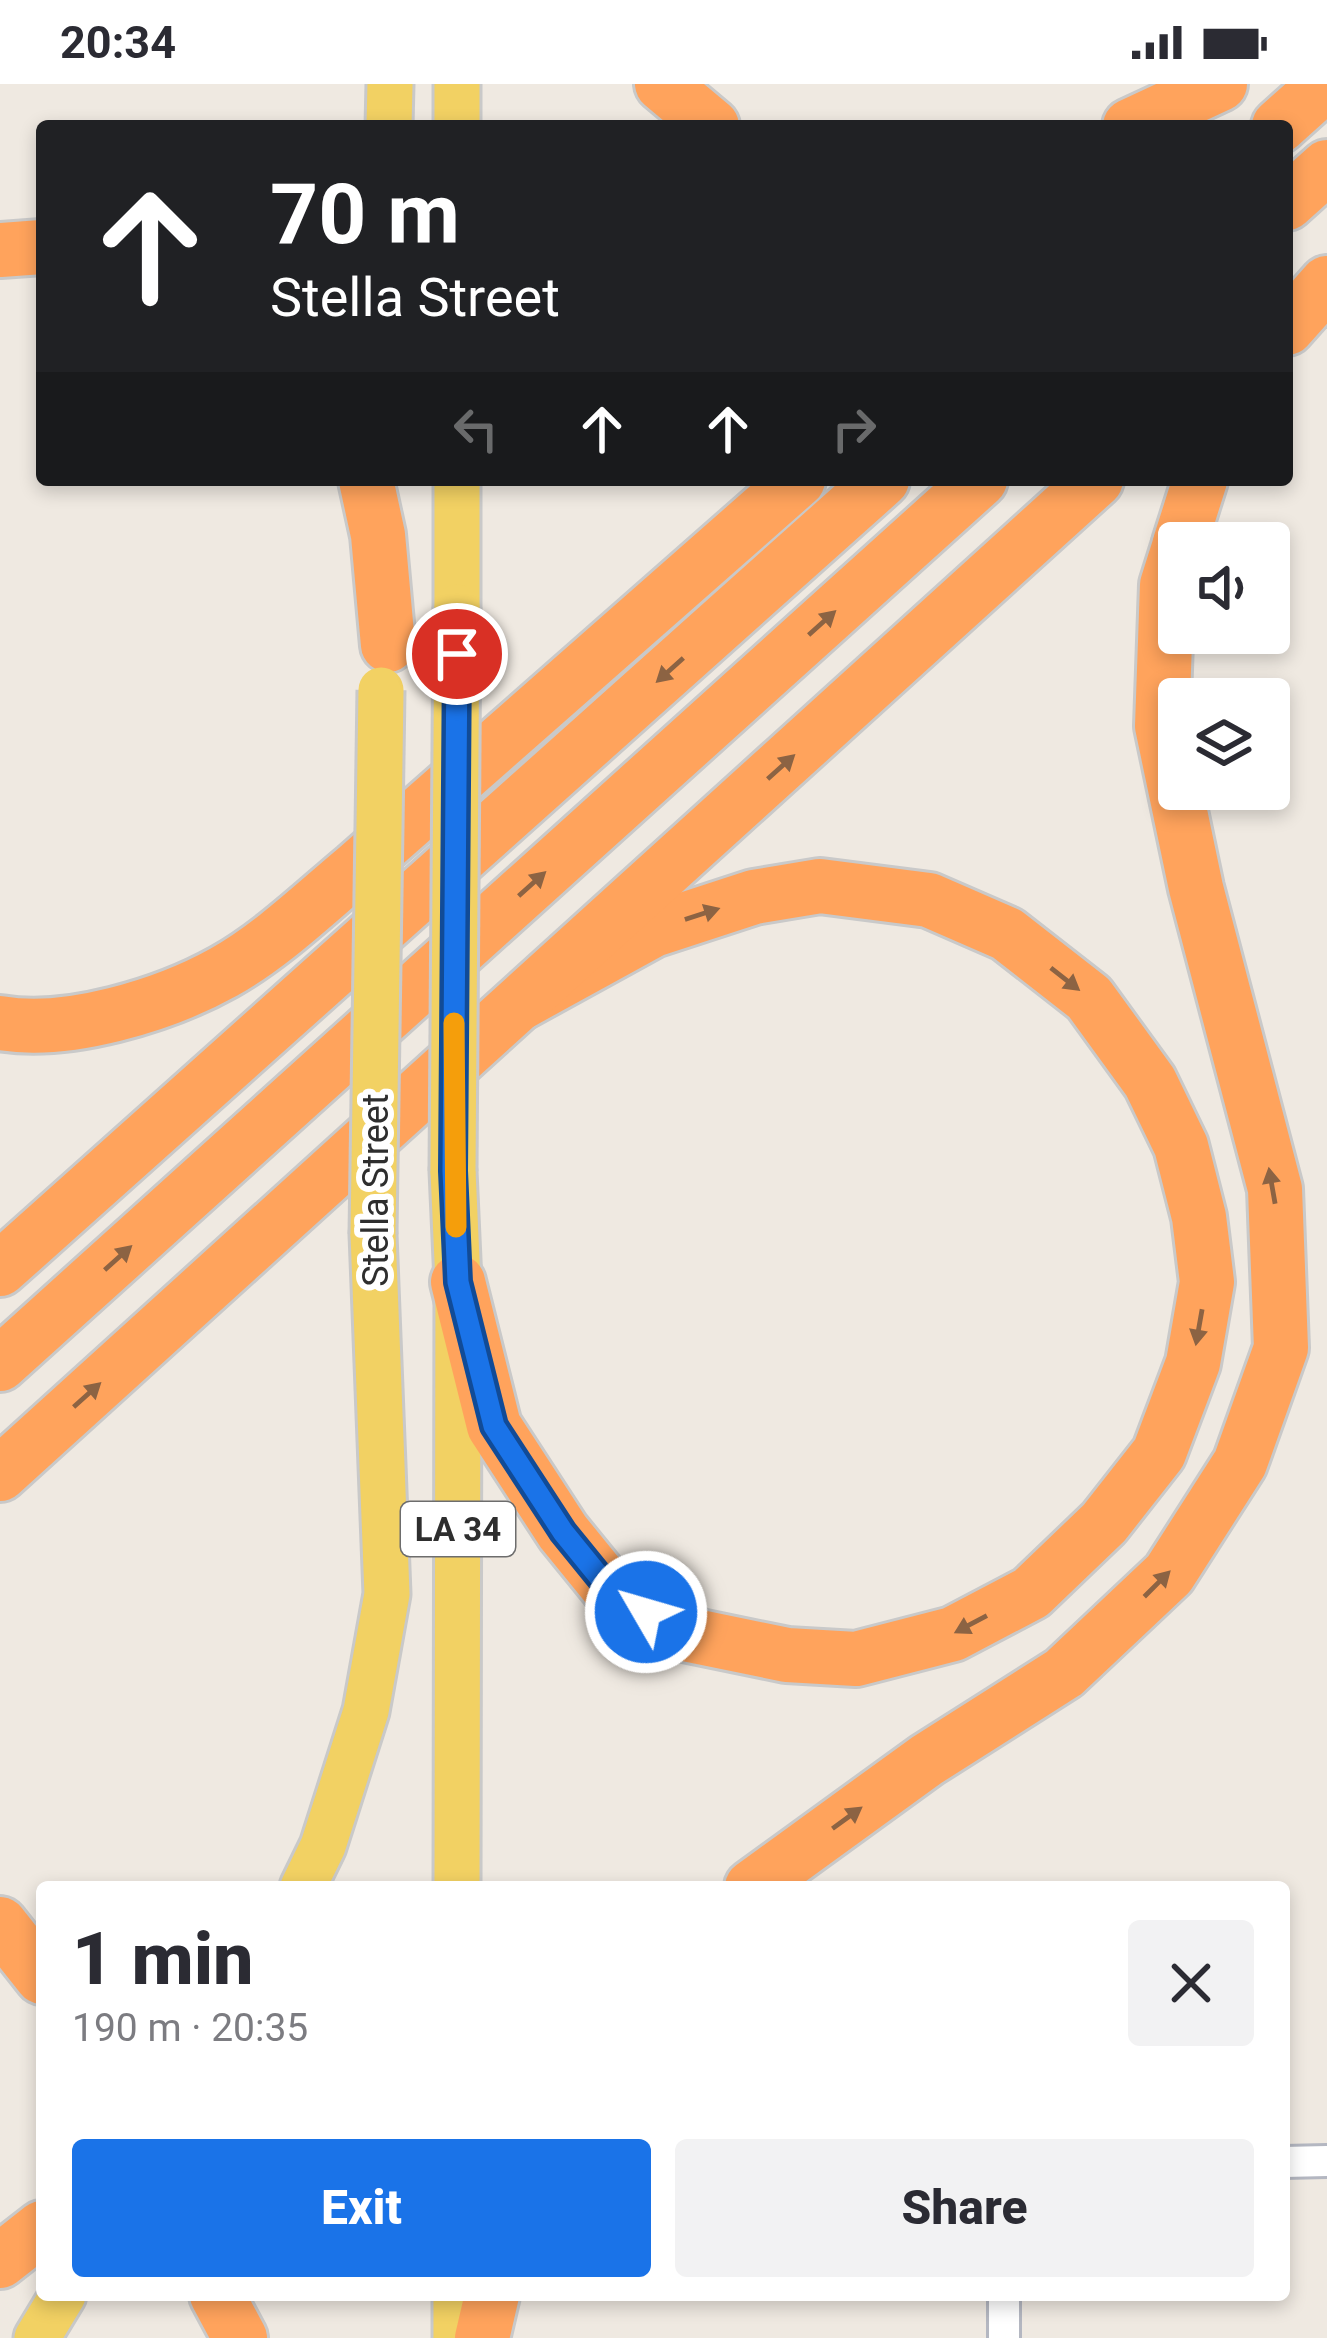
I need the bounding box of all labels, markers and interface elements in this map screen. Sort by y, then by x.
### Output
text: 20:34 [60,16,176,69]
text: 70 m [270,165,460,264]
icon: ahead [72,168,228,324]
text: Stella Street [270,266,560,329]
icon: left [443,396,509,462]
icon: ahead [569,396,635,462]
icon: ahead [695,396,761,462]
icon: right [821,396,887,462]
map controls [1158,522,1290,810]
button: sound [1158,522,1290,654]
pin [406,603,508,705]
one-way arrow [807,610,837,637]
icon: arrive [424,621,490,687]
one-way arrow [655,656,684,683]
button: layers [1158,678,1290,810]
one-way arrow [766,754,795,781]
one-way arrow [518,871,547,898]
one-way arrow [684,903,721,922]
one-way arrow [1049,966,1081,991]
street label: Stella Street [355,1093,397,1287]
one-way arrow [1263,1167,1281,1205]
one-way arrow [103,1245,133,1272]
one-way arrow [1190,1309,1209,1346]
one-way arrow [72,1382,101,1409]
road number: LA 34 [401,1502,515,1556]
position arrow [583,1549,709,1675]
one-way arrow [1142,1571,1171,1599]
one-way arrow [954,1613,989,1634]
one-way arrow [831,1807,863,1831]
text: 1 min [72,1917,254,2002]
button: close [1128,1920,1254,2046]
text: 190 m · 20:35 [72,2005,308,2051]
button: Exit [72,2139,651,2277]
button: Share [675,2139,1254,2277]

